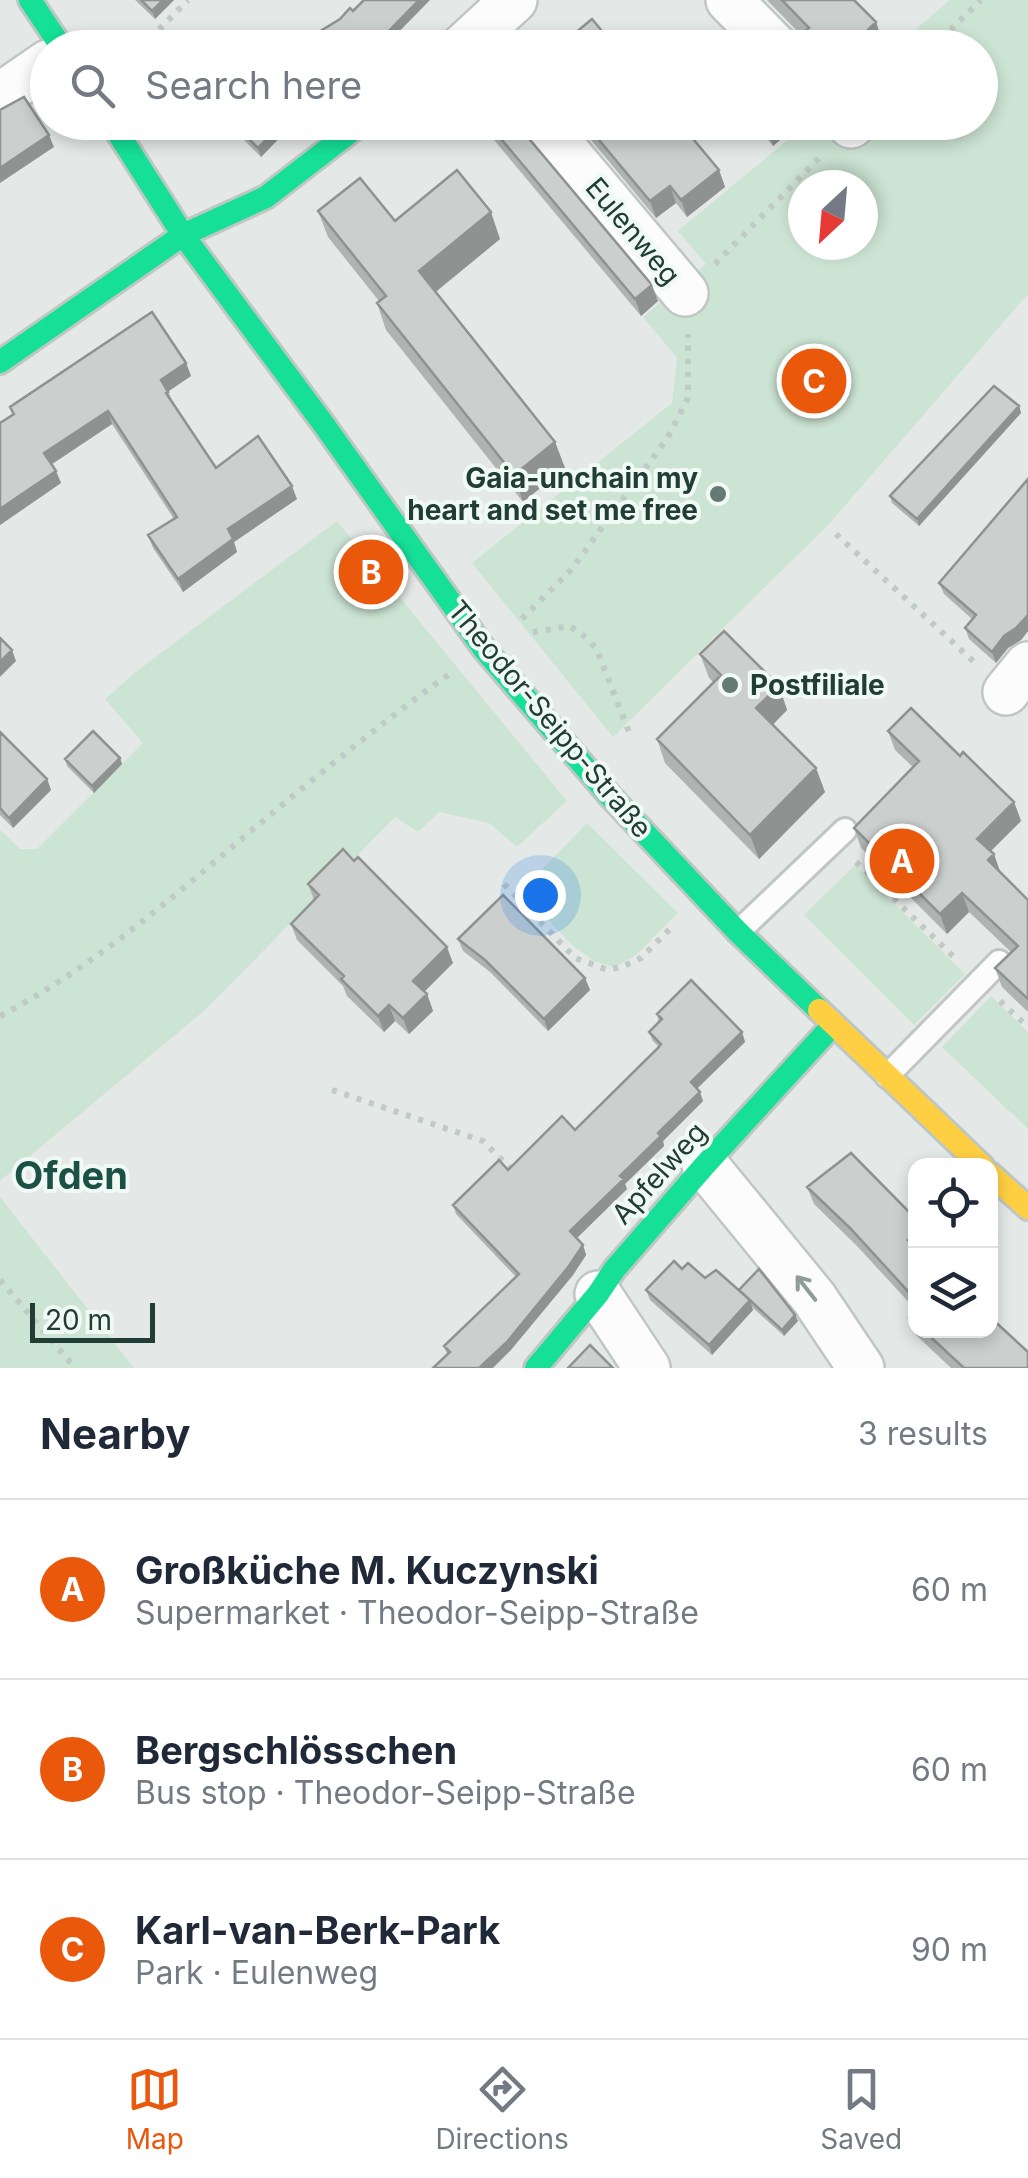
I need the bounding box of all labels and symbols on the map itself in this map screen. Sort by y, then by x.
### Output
north arrow [788,170,878,260]
street label: Eulenweg [579,171,687,291]
pin: C [782,344,846,418]
place label: Gaia-unchain my heart and set me free [407,461,698,527]
marker: Gaia-unchain my heart and set me free [707,483,729,505]
pin: B [338,534,404,610]
street label: Theodor-Seipp-Straße [441,593,659,845]
place label: Postfiliale [750,668,885,702]
marker: Postfiliale [719,674,741,696]
pin: A [870,824,934,898]
your location [515,870,566,921]
street label: Apfelweg [605,1115,713,1231]
district label: Ofden [14,1152,128,1198]
one-way arrow [795,1275,816,1302]
scale bar [30,1298,155,1342]

